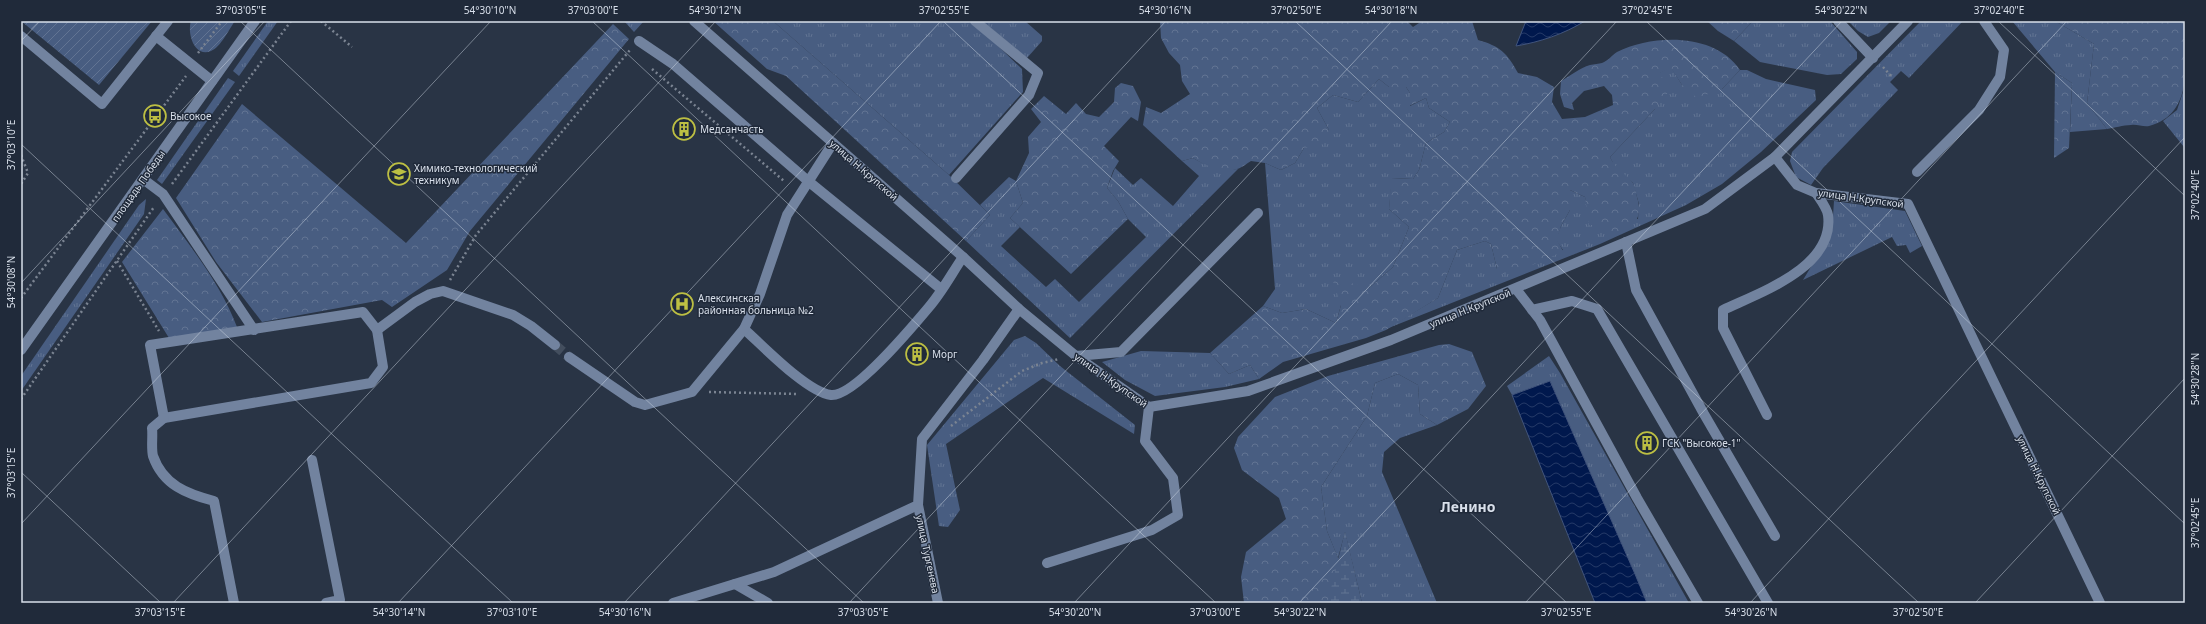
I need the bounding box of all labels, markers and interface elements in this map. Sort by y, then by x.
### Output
text: 37°03'05"E [216,3,266,17]
text: 54°30'10"N [464,3,516,17]
text: 37°03'00"E [568,3,618,17]
text: 54°30'12"N [689,3,741,17]
text: 37°02'55"E [919,3,969,17]
text: 54°30'16"N [1139,3,1191,17]
text: 37°02'50"E [1271,3,1321,17]
text: 54°30'18"N [1365,3,1417,17]
text: 37°02'45"E [1622,3,1672,17]
text: 54°30'22"N [1815,3,1867,17]
text: 37°02'40"E [1974,3,2024,17]
bus stop icon: Высокое [142,103,168,129]
place label: Высокое [170,109,212,123]
building icon: Медсанчасть [671,116,697,142]
text: 37°03'10"E [4,120,18,170]
place label: Медсанчасть [700,122,764,136]
street label: улица Н.Крупской [827,136,901,204]
street label: площадь Победы [108,147,168,225]
school or university icon: Химико-технологический техникум [386,161,412,187]
place label: Химико-технологический техникум [414,161,538,187]
text: 37°02'40"E [2188,170,2202,220]
street label: улица Н.Крупской [1817,185,1905,211]
text: 54°30'08"N [4,256,18,308]
street label: улица Н.Крупской [1427,285,1513,331]
hospital icon: Алексинская районная больница №2 [669,291,695,317]
place label: Алексинская районная больница №2 [698,291,814,317]
building icon: Морг [904,341,930,367]
place label: Морг [932,347,958,361]
street label: улица Н.Крупской [1072,349,1150,411]
text: 54°30'28"N [2188,353,2202,405]
building icon: ГСК "Высокое-1" [1634,430,1660,456]
street label: улица Н.Крупской [2014,433,2064,517]
place label: ГСК "Высокое-1" [1662,436,1741,450]
text: 37°03'15"E [4,448,18,498]
district label: Ленино [1441,497,1496,516]
text: 37°02'45"E [2188,498,2202,548]
street label: улица Тургенева [913,513,943,595]
text: 37°03'15"E [135,605,185,619]
text: 54°30'14"N [373,605,425,619]
text: 37°03'10"E [487,605,537,619]
text: 54°30'16"N [599,605,651,619]
text: 37°03'05"E [838,605,888,619]
text: 54°30'20"N [1049,605,1101,619]
text: 37°03'00"E [1190,605,1240,619]
text: 54°30'22"N [1274,605,1326,619]
text: 37°02'55"E [1541,605,1591,619]
text: 54°30'26"N [1725,605,1777,619]
text: 37°02'50"E [1893,605,1943,619]

